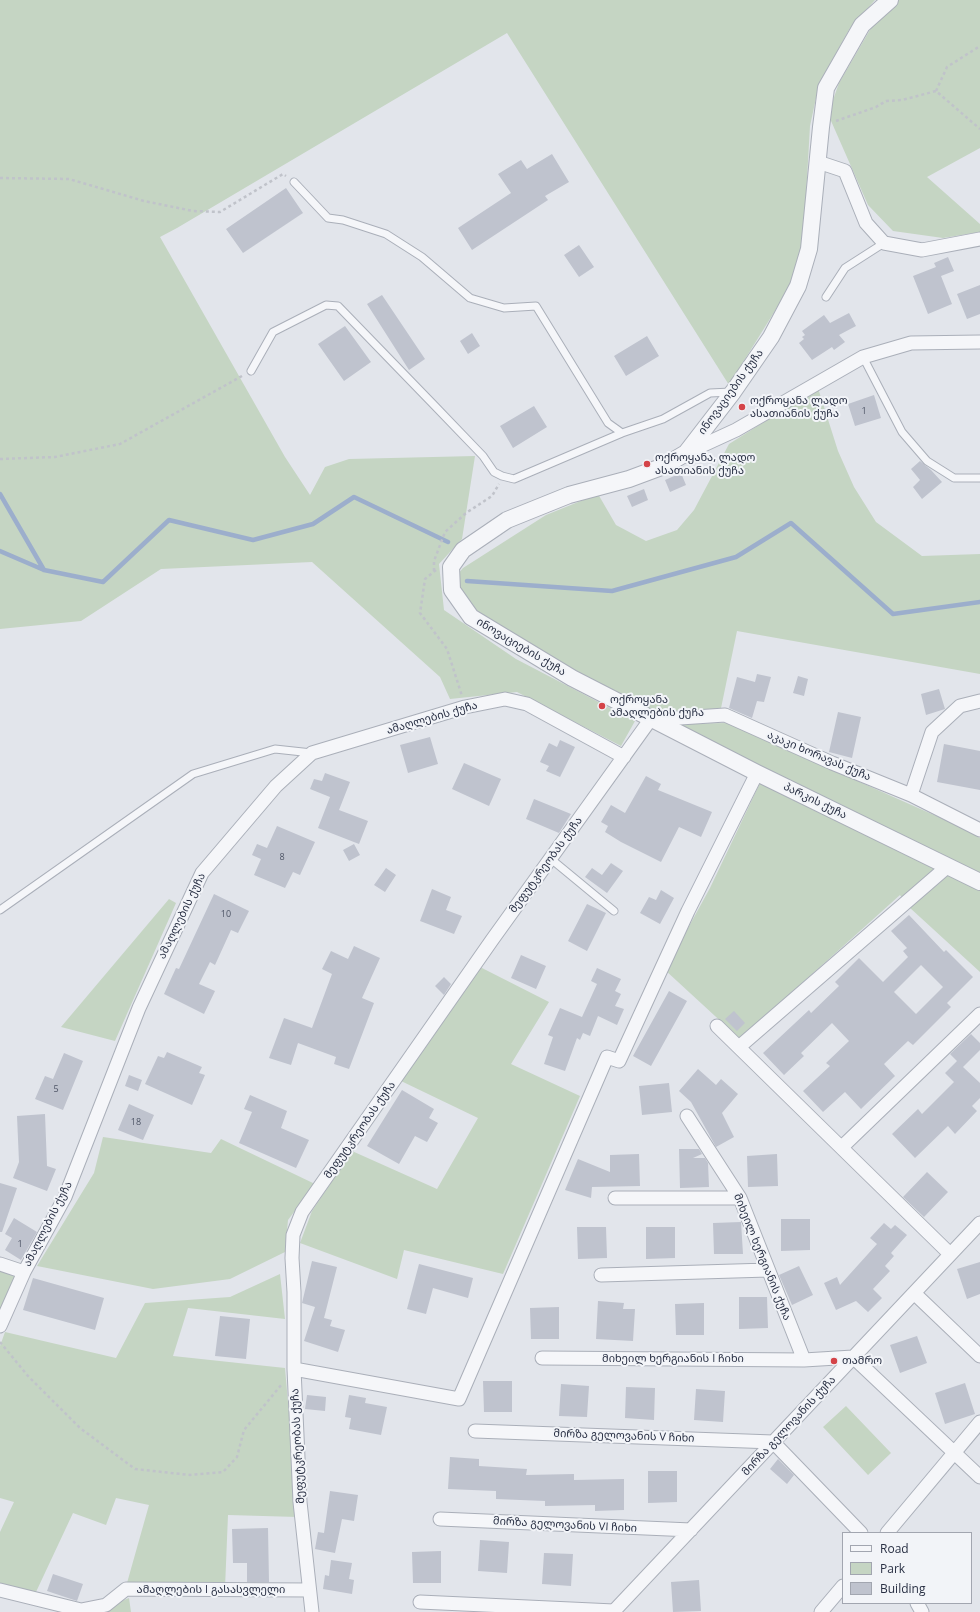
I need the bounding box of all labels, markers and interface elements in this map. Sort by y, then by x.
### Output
street label: ინოვაციების ქუჩა [696,347,766,437]
place label: ოქროყანა ლადო ასათიანის ქუჩა [750,394,848,420]
marker: ოქროყანა ლადო ასათიანის ქუჩა [737,402,747,412]
house number: 1 [861,406,867,416]
place label: ოქროყანა, ლადო ასათიანის ქუჩა [655,451,755,477]
marker: ოქროყანა, ლადო ასათიანის ქუჩა [642,459,652,469]
street label: ინოვაციების ქუჩა [474,615,568,679]
place label: ოქროყანა ამაღლების ქუჩა [610,693,704,719]
street label: ამაღლების ქუჩა [385,699,479,737]
marker: ოქროყანა ამაღლების ქუჩა [597,701,607,711]
street label: აკაკი ხორავას ქუჩა [765,728,873,784]
street label: პარკის ქუჩა [781,780,849,822]
street label: მეფუტკრეობას ქუჩა [507,814,585,916]
house number: 8 [279,852,285,862]
street label: ამაღლების ქუჩა [155,871,209,961]
house number: 10 [221,909,231,919]
street label: მეფუტკრეობას ქუჩა [321,1079,399,1181]
house number: 5 [53,1084,59,1094]
house number: 18 [131,1117,141,1127]
street label: ამაღლების ქუჩა [21,1179,75,1269]
street label: მიხეილ ხერგიანის ქუჩა [730,1192,794,1322]
house number: 1 [17,1239,23,1249]
street label: მიხეილ ხერგიანის I ჩიხი [602,1352,744,1366]
place label: თამრო [842,1354,882,1368]
marker: თამრო [829,1356,839,1366]
street label: მირზა გელოვანის ქუჩა [739,1373,839,1479]
street label: მეფუტკრეობას ქუჩა [288,1388,308,1504]
street label: მირზა გელოვანის V ჩიხი [553,1427,695,1445]
street label: მირზა გელოვანის VI ჩიხი [493,1515,637,1535]
legend [842,1532,972,1604]
text: Road [880,1540,909,1557]
text: Park [880,1560,905,1577]
text: Building [880,1580,925,1597]
street label: ამაღლების I გასასვლელი [137,1583,285,1597]

